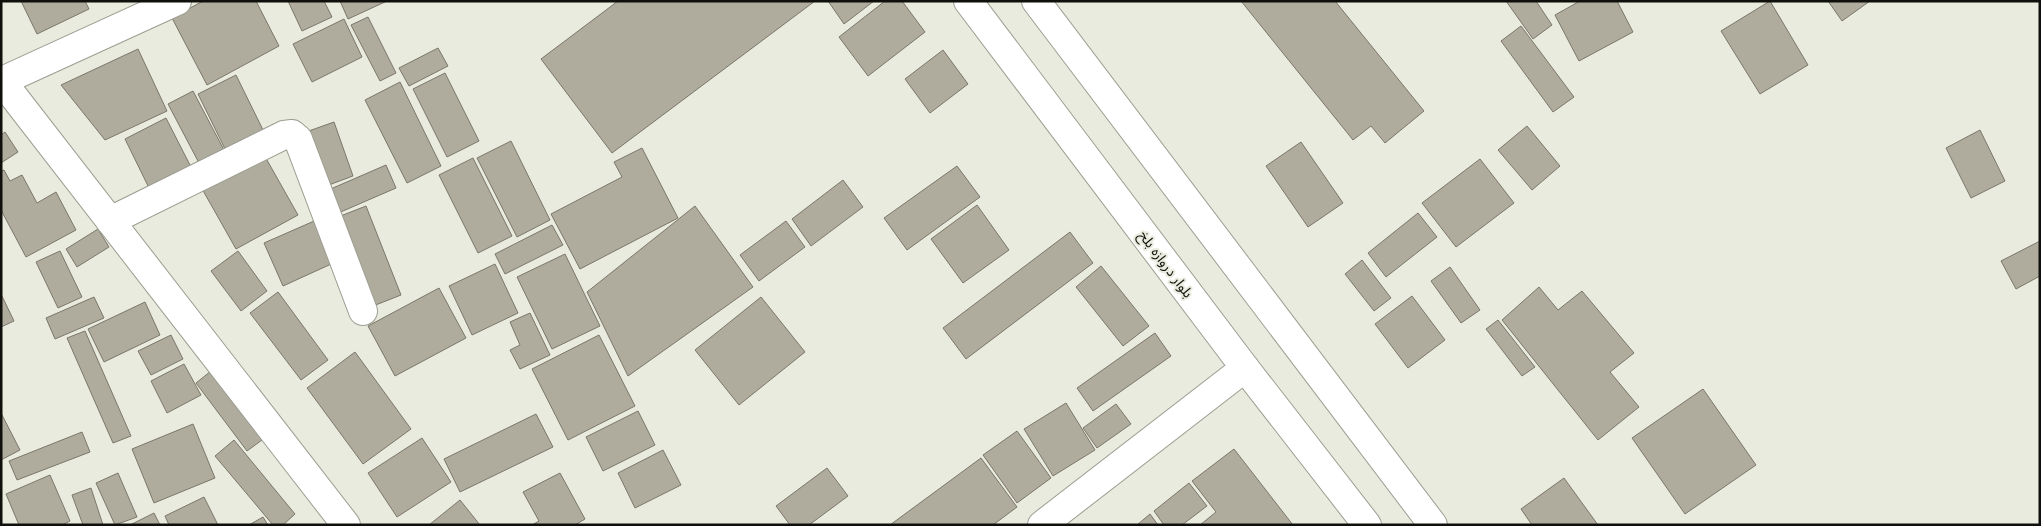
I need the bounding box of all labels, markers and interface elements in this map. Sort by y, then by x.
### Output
street label: بلوار دروازه بلخ [1133,227,1196,303]

